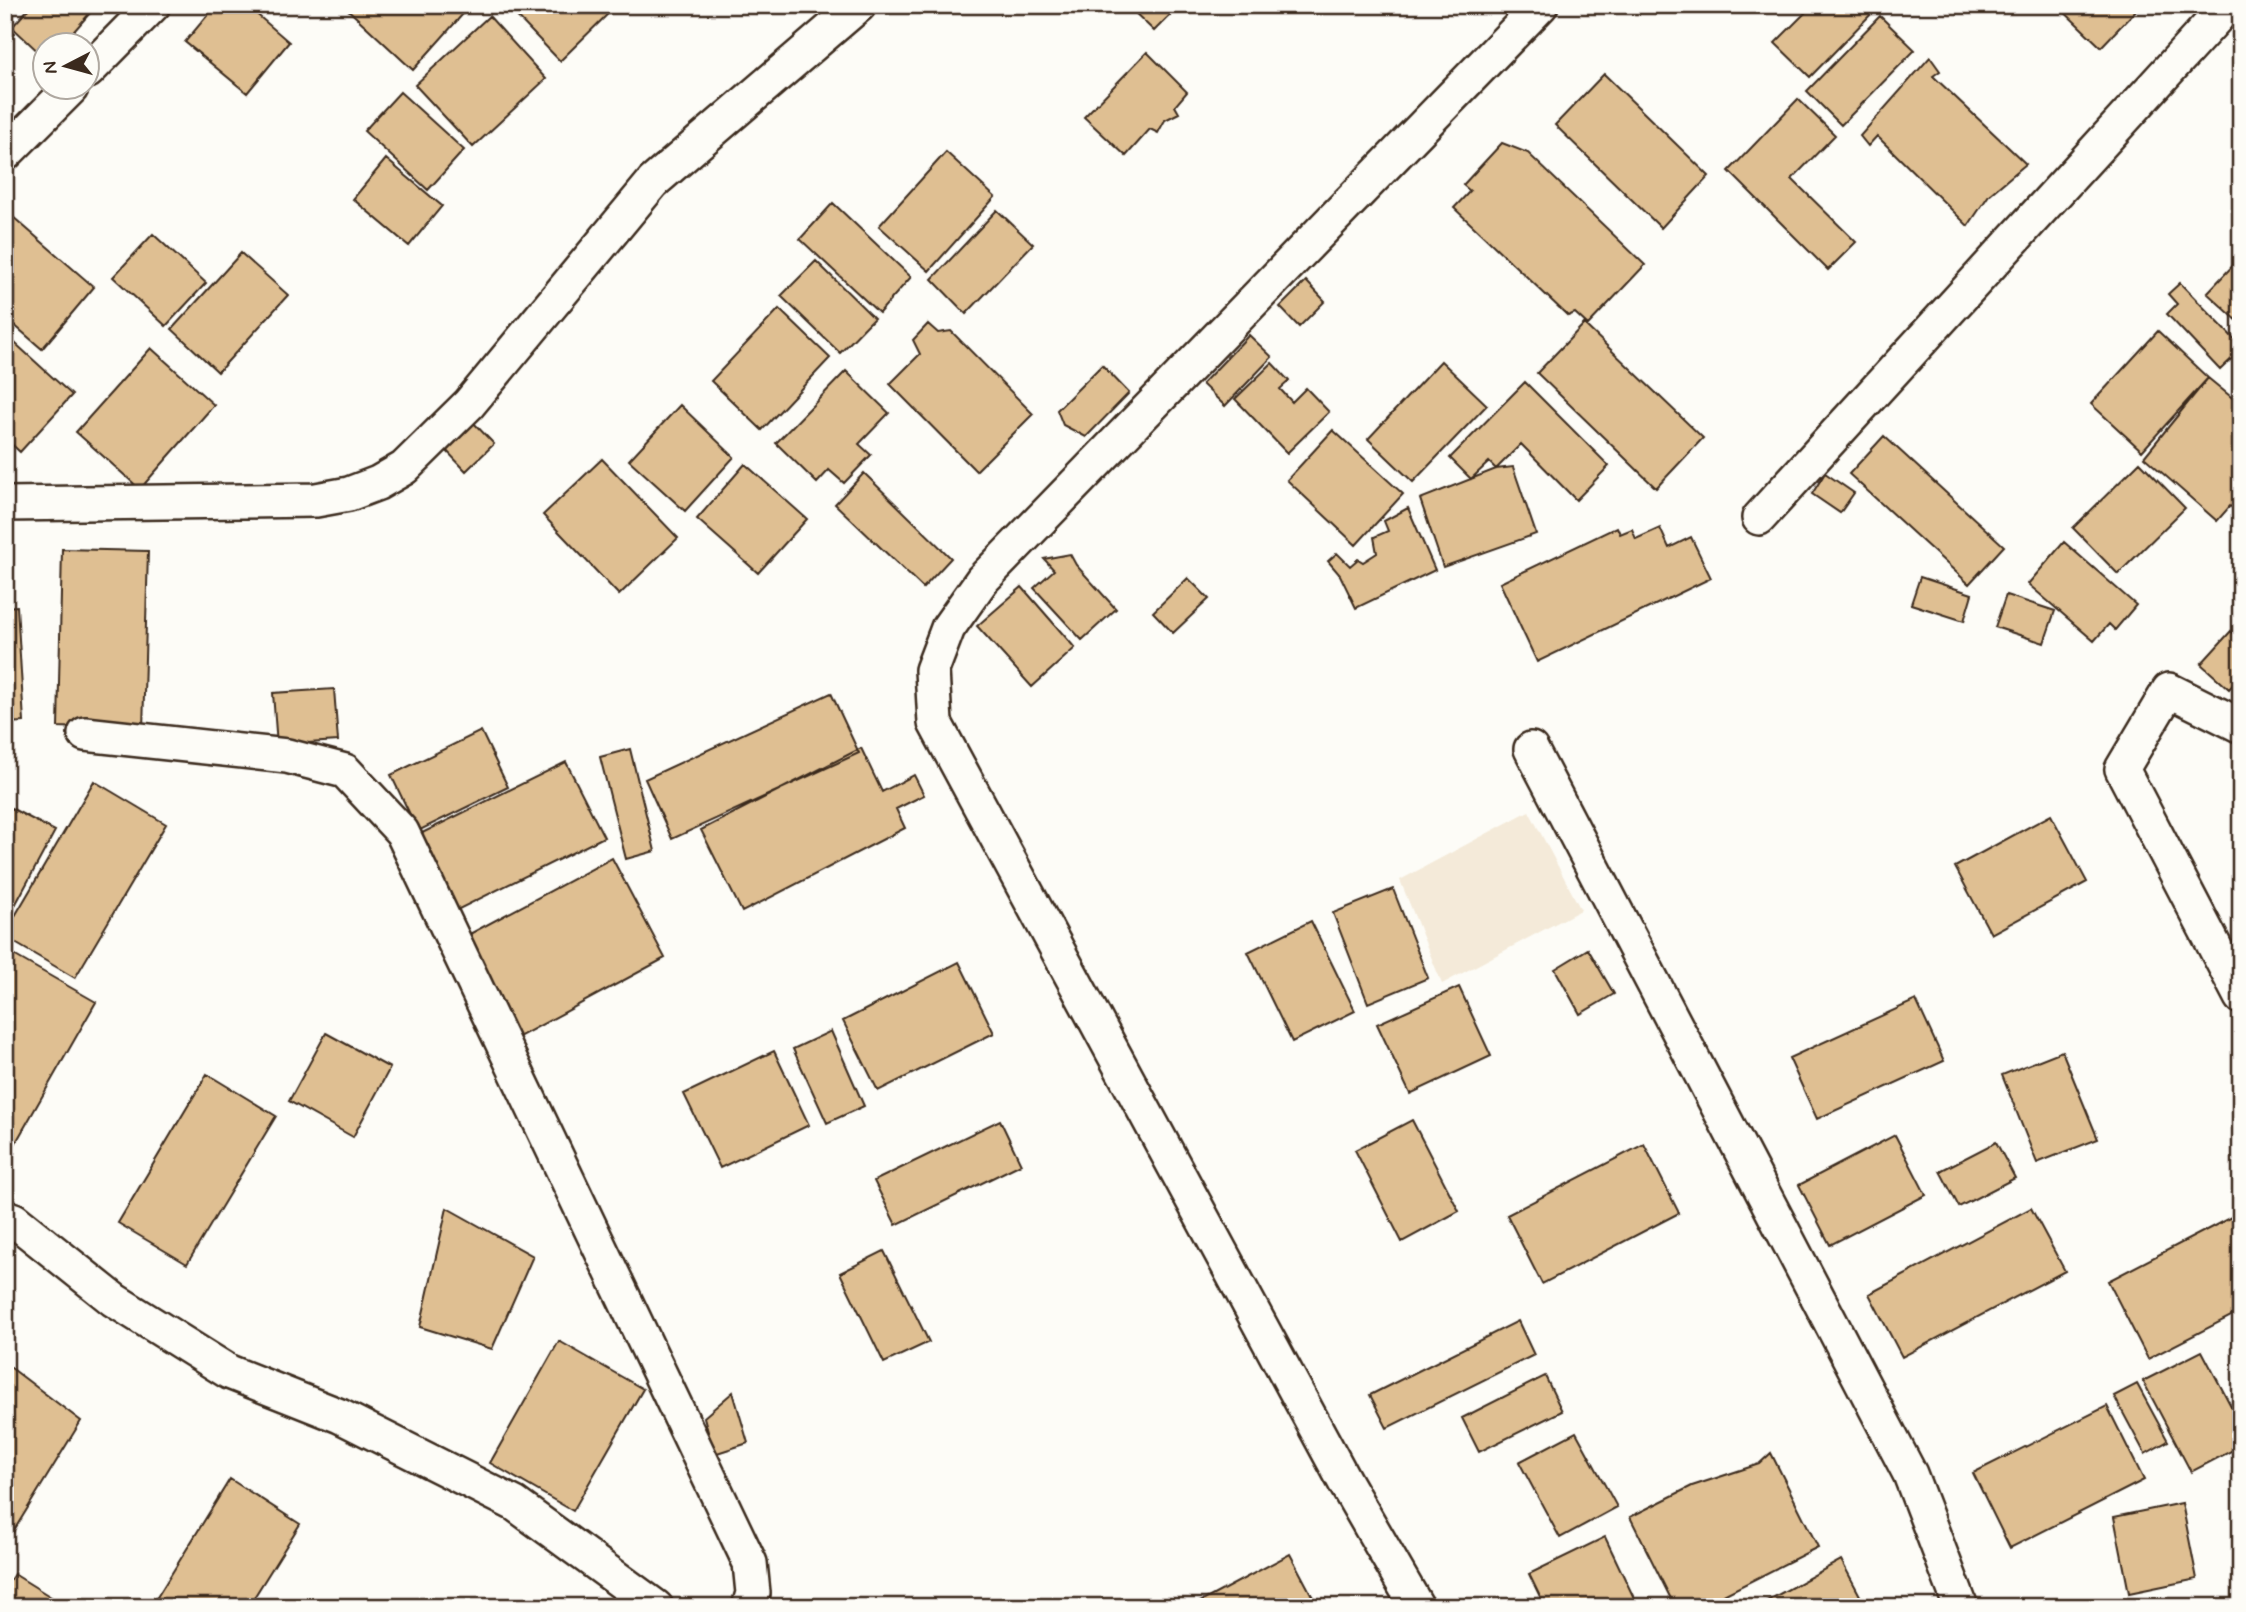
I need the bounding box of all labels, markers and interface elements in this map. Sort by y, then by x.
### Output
north arrow [32,32,102,102]
text: N [37,60,64,75]

